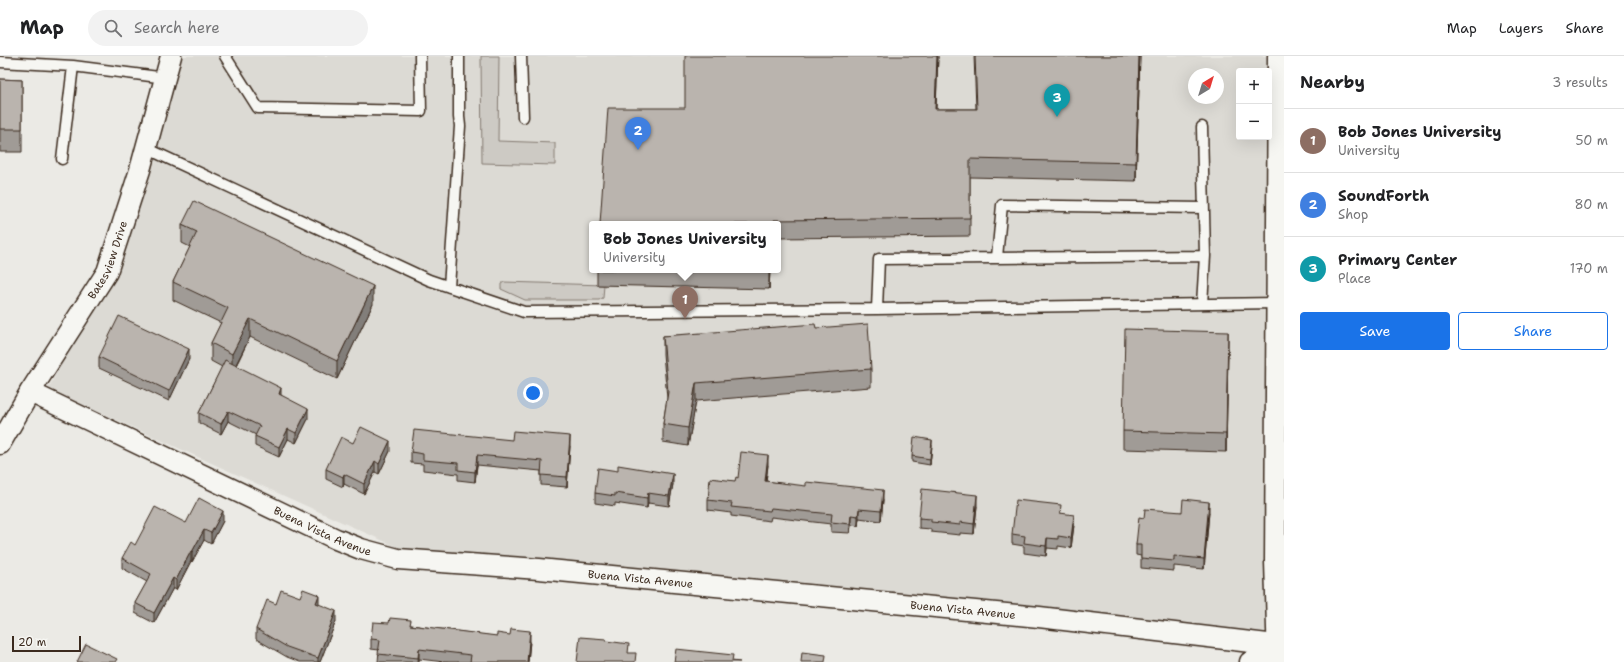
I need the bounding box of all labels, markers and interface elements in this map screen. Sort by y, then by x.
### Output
search box [88,10,368,46]
text: Map [20,15,64,40]
icon: search [102,17,124,39]
text: Search here [134,18,220,38]
text: Map [1447,19,1477,37]
text: Layers [1499,19,1543,37]
text: Share [1565,19,1604,37]
north arrow [1188,68,1224,104]
map controls [1236,68,1272,140]
button: + [1236,68,1272,104]
text: Nearby [1300,71,1365,93]
text: 3 results [1552,74,1608,91]
pin: 3 [1044,84,1070,117]
button: − [1236,104,1272,140]
pin: 2 [625,117,651,150]
text: Bob Jones University [1338,122,1501,142]
text: 1 [1310,132,1316,149]
text: 50 m [1575,132,1608,149]
text: University [1338,142,1400,159]
text: SoundForth [1338,186,1429,206]
text: 2 [1308,196,1318,213]
text: 80 m [1574,196,1608,213]
text: Shop [1338,206,1368,223]
street label: Batesview Drive [85,219,131,302]
popup [589,221,781,273]
text: Bob Jones University [603,229,767,249]
text: University [603,249,665,266]
text: Primary Center [1338,250,1457,270]
text: 3 [1308,260,1318,277]
text: 170 m [1570,260,1608,277]
text: Place [1338,270,1371,287]
pin: 1 [672,286,698,319]
button: Save [1300,312,1450,350]
button: Share [1458,312,1608,350]
your location [523,383,543,403]
street label: Buena Vista Avenue [271,503,373,559]
street label: Buena Vista Avenue [587,567,694,592]
street label: Buena Vista Avenue [910,598,1016,623]
scale bar [12,634,81,653]
text: 20 m [18,635,46,650]

